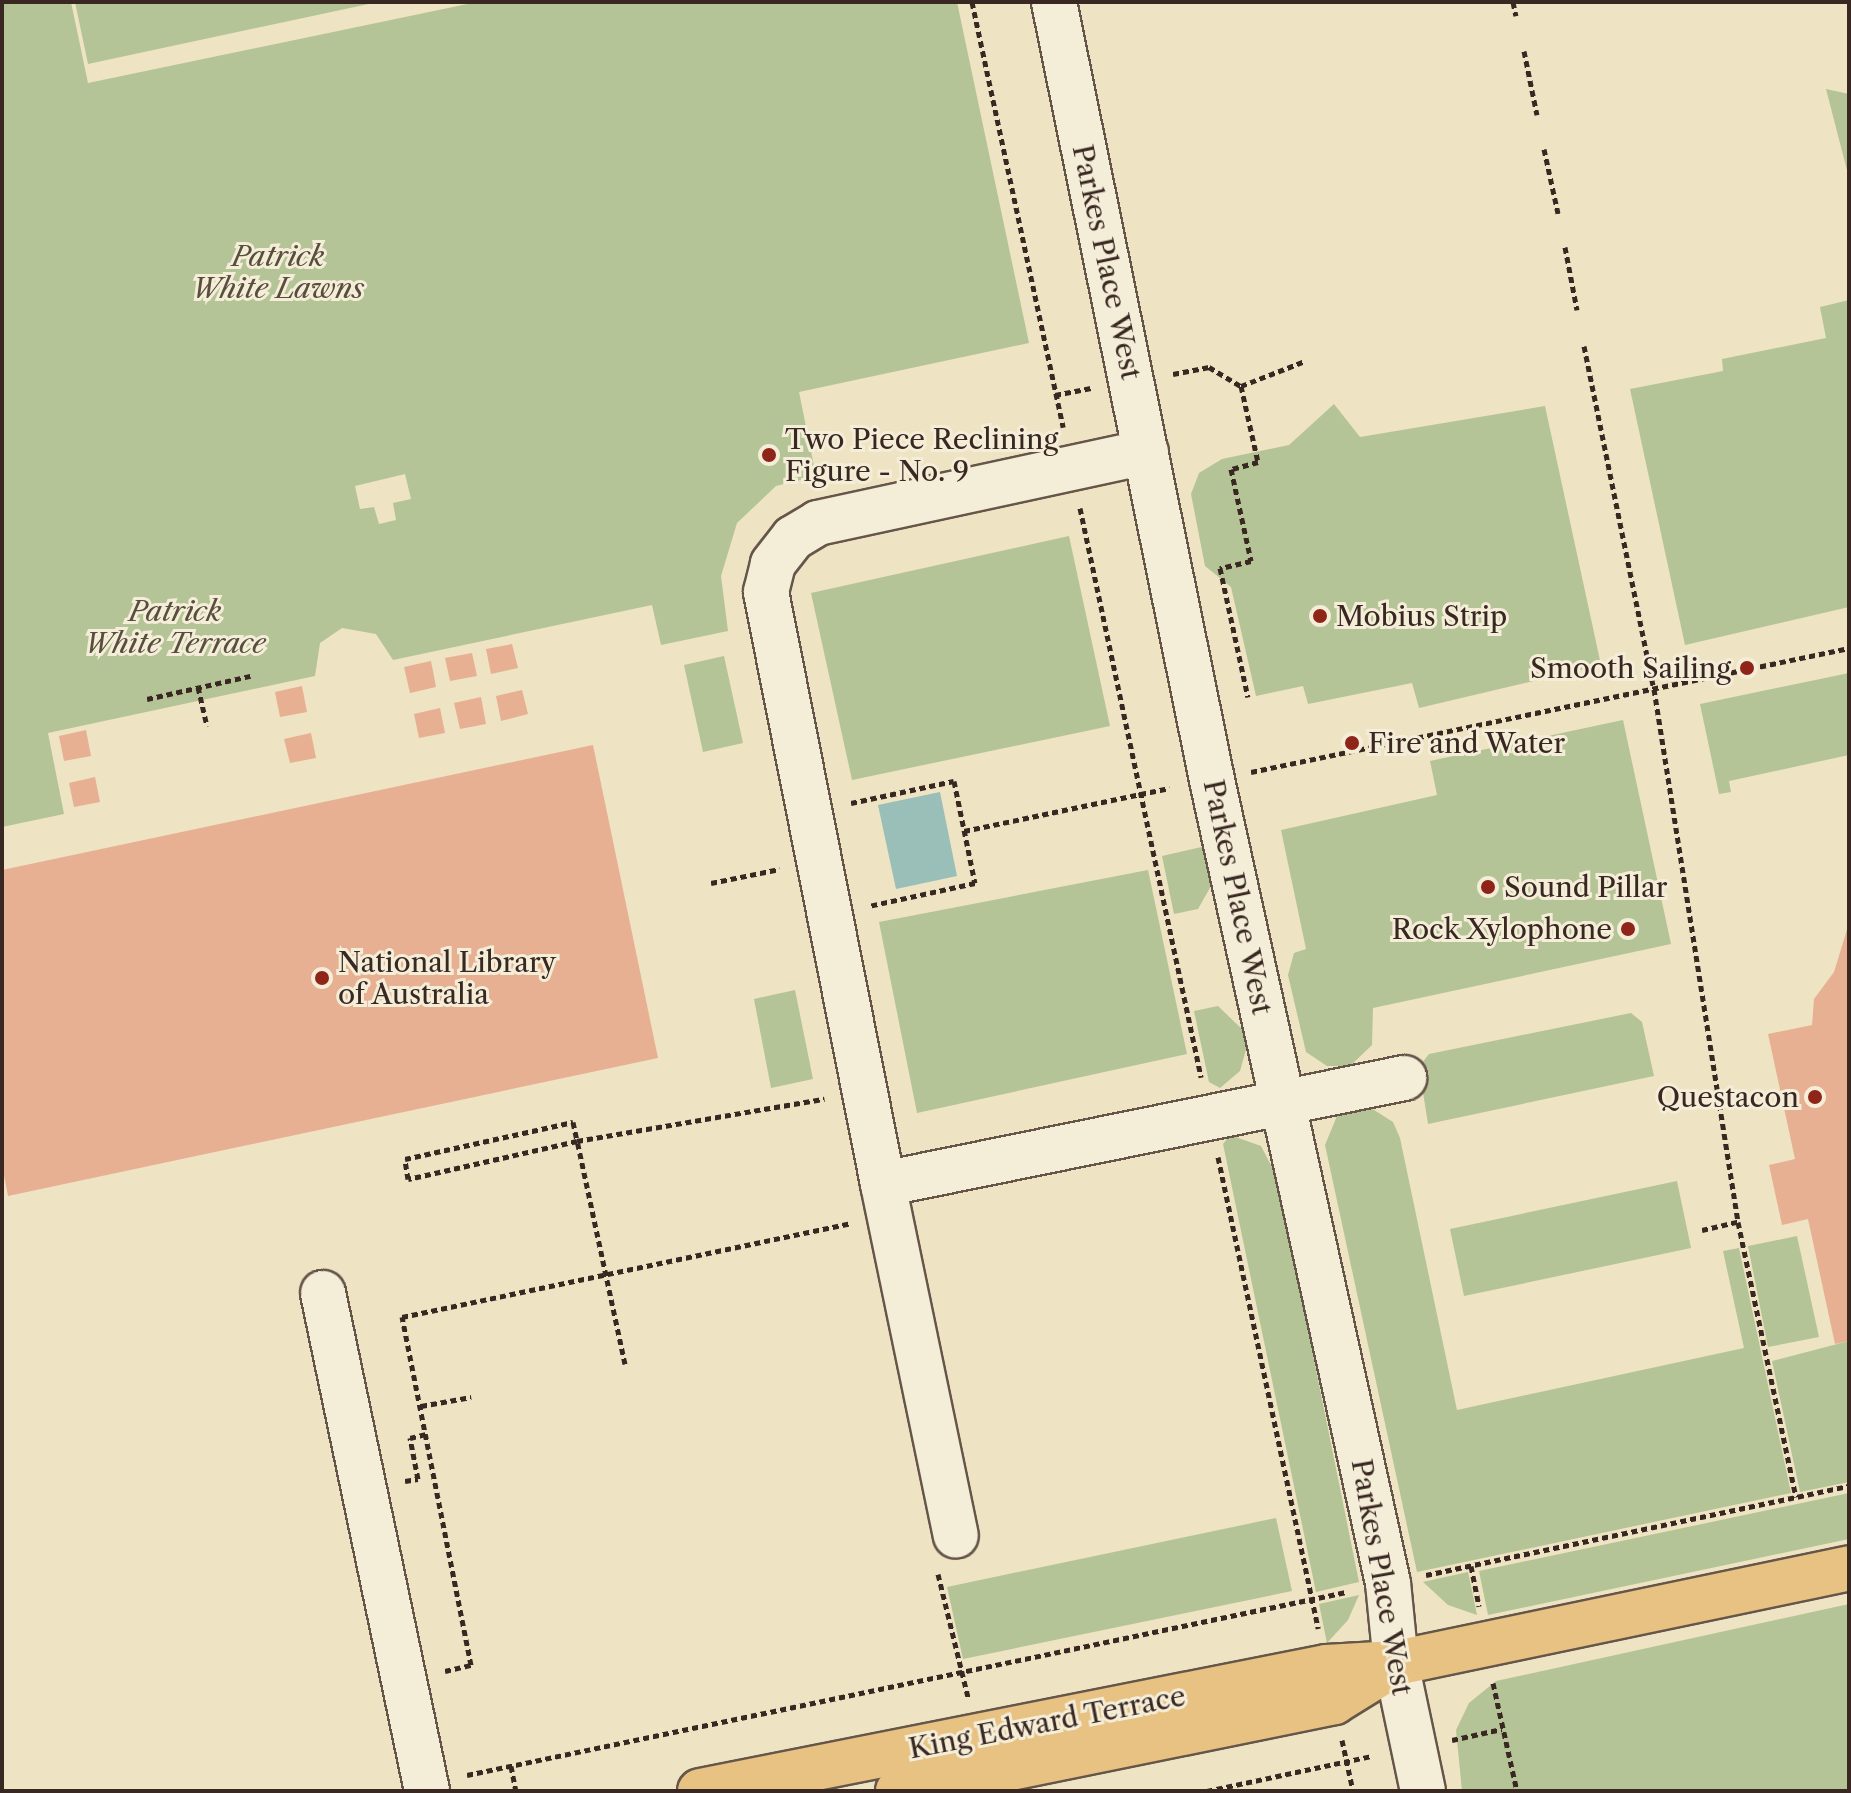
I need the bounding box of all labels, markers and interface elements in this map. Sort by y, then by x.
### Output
street label: Parkes Place West [1066,141,1148,383]
park label: Patrick White Lawns [192,239,364,305]
place label: Two Piece Reclining Figure - No. 9 [785,422,1058,488]
marker: Two Piece Reclining Figure - No. 9 [760,446,778,464]
park label: Patrick White Terrace [84,594,266,660]
place label: Mobius Strip [1336,599,1507,633]
marker: Mobius Strip [1311,607,1329,625]
place label: Smooth Sailing [1530,651,1731,685]
marker: Smooth Sailing [1738,659,1756,677]
place label: Fire and Water [1368,726,1566,760]
marker: Fire and Water [1343,734,1361,752]
street label: Parkes Place West [1197,776,1279,1018]
place label: Sound Pillar [1504,870,1667,904]
marker: Sound Pillar [1479,878,1497,896]
place label: Rock Xylophone [1391,912,1612,946]
marker: Rock Xylophone [1619,920,1637,938]
place label: National Library of Australia [338,945,556,1011]
marker: National Library of Australia [313,969,331,987]
place label: Questacon [1657,1080,1799,1114]
marker: Questacon [1806,1088,1824,1106]
street label: Parkes Place West [1345,1456,1419,1698]
street label: King Edward Terrace [905,1679,1189,1765]

